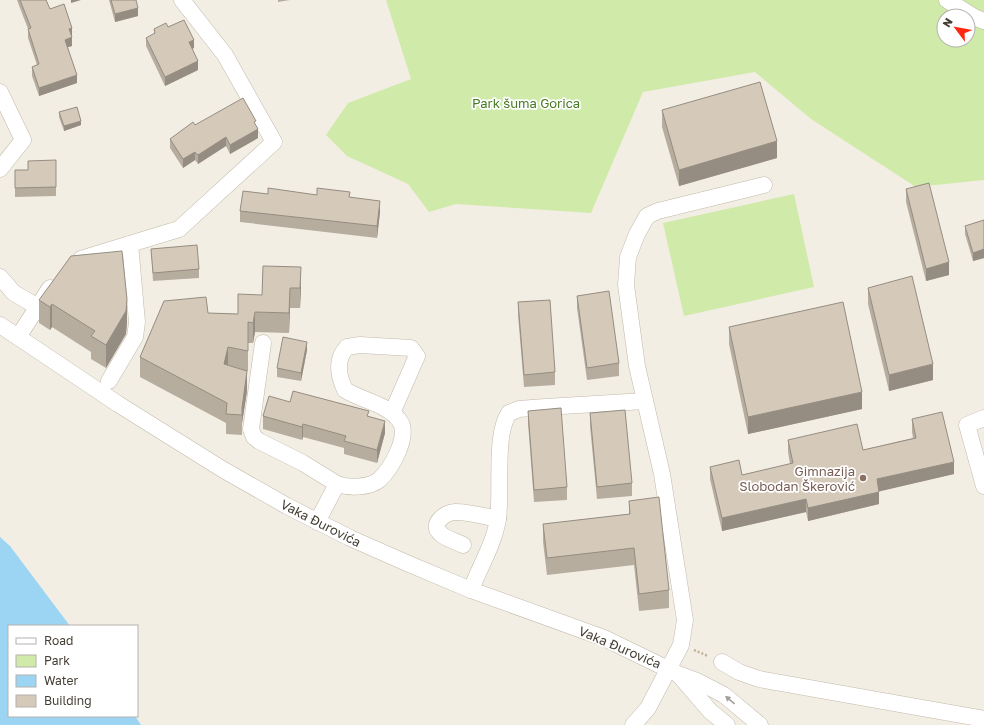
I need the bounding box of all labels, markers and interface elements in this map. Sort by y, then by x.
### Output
north arrow [936,8,976,48]
text: N [939,15,955,29]
park label: Park šuma Gorica [472,95,580,111]
place label: Gimnazija Slobodan Škerović [739,463,855,494]
marker: Gimnazija Slobodan Škerović [858,473,868,483]
street label: Vaka Đurovića [278,496,364,550]
street label: Vaka Đurovića [576,622,664,672]
legend [8,625,138,717]
text: Road [44,633,73,648]
text: Park [44,653,70,668]
text: Water [44,673,78,688]
text: Building [44,693,92,708]
one-way arrow [724,695,735,704]

